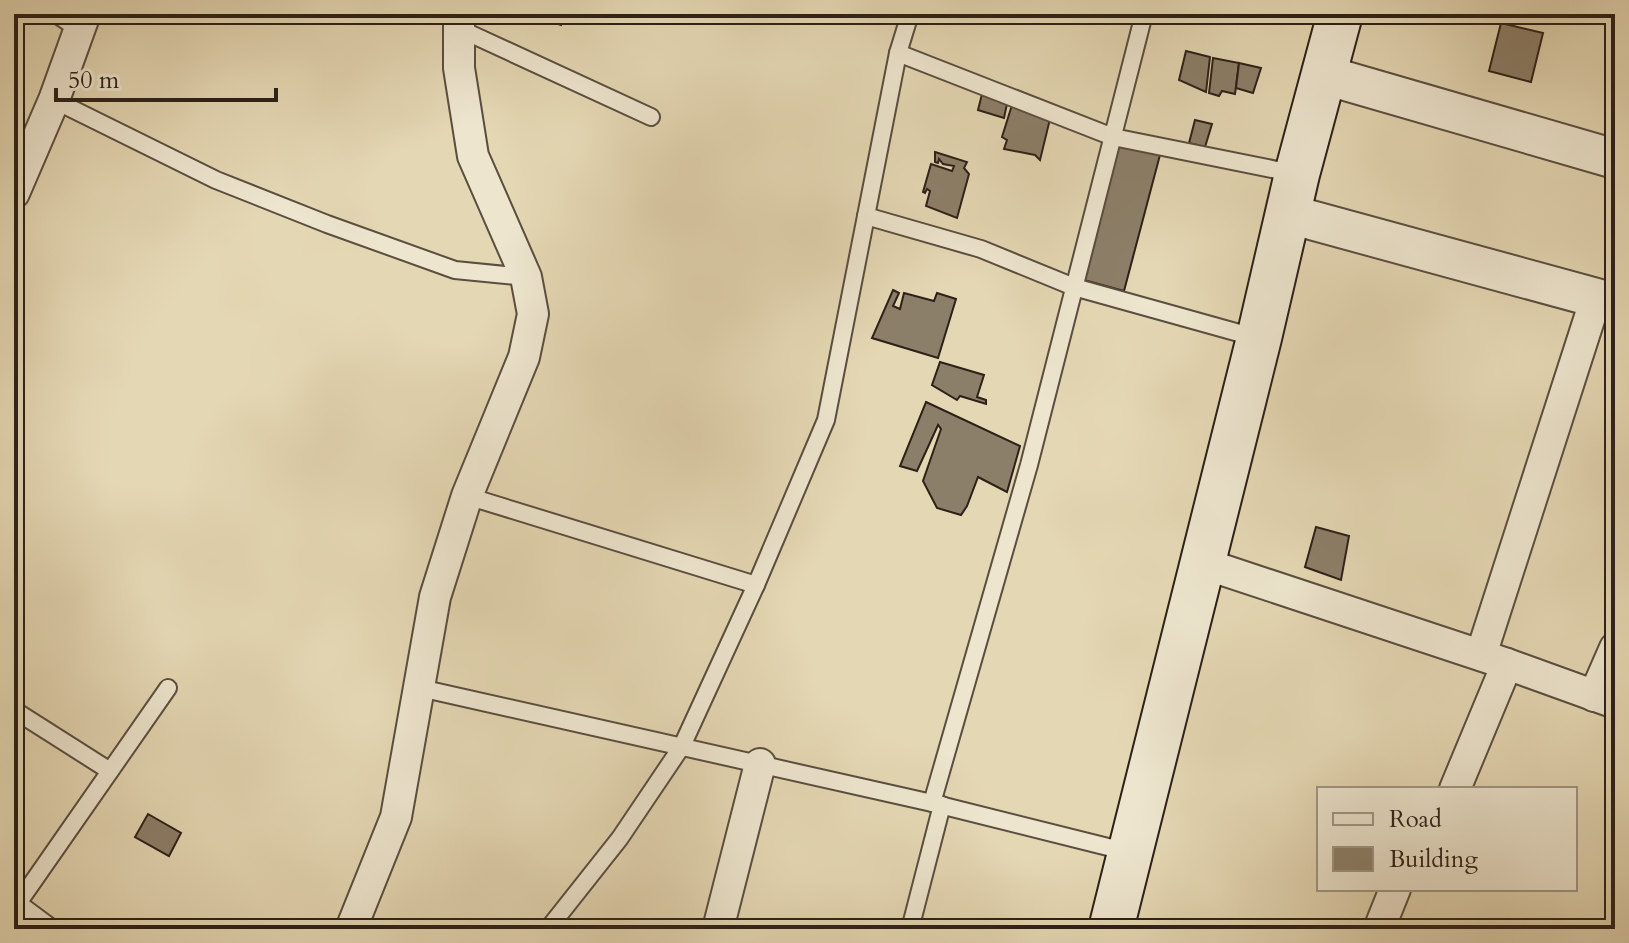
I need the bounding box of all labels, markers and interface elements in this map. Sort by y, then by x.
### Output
scale bar [56,52,276,102]
text: 50 m [68,64,120,97]
legend [1317,787,1577,891]
text: Road [1389,803,1442,836]
text: Building [1389,843,1479,876]

